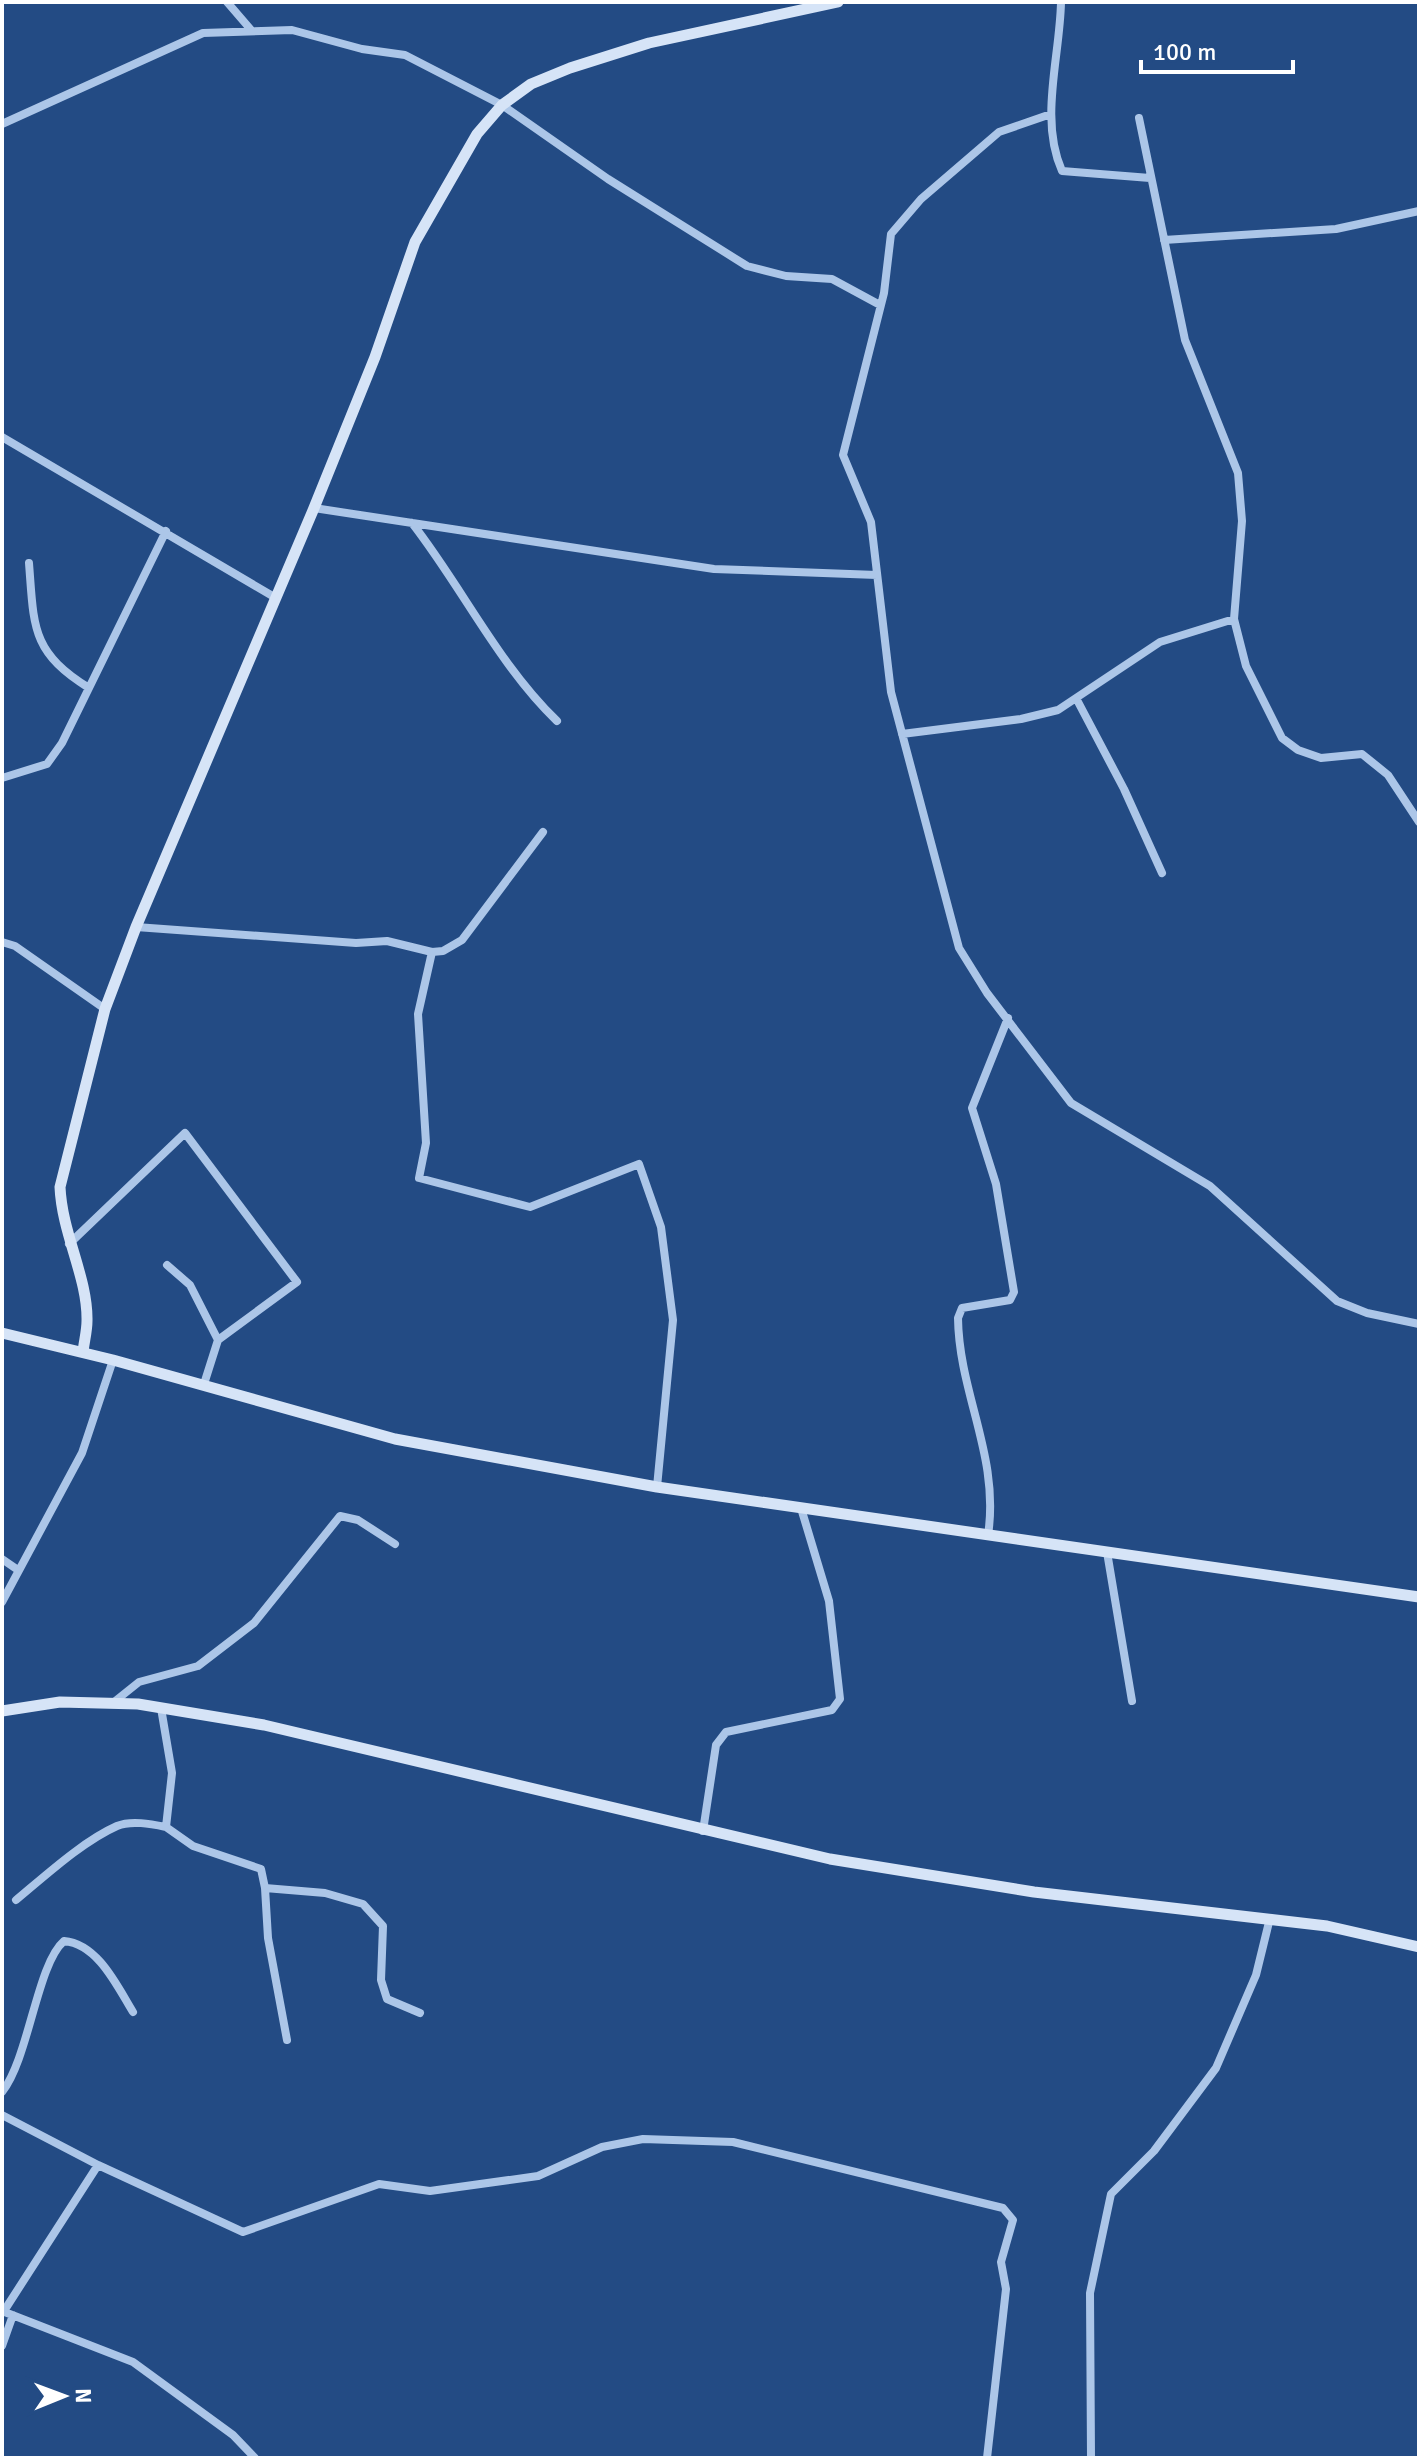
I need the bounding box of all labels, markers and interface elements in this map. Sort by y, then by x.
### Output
scale bar [1141,24,1293,74]
text: 100 m [1153,37,1216,67]
north arrow [24,2356,104,2436]
text: N [70,2388,97,2404]

